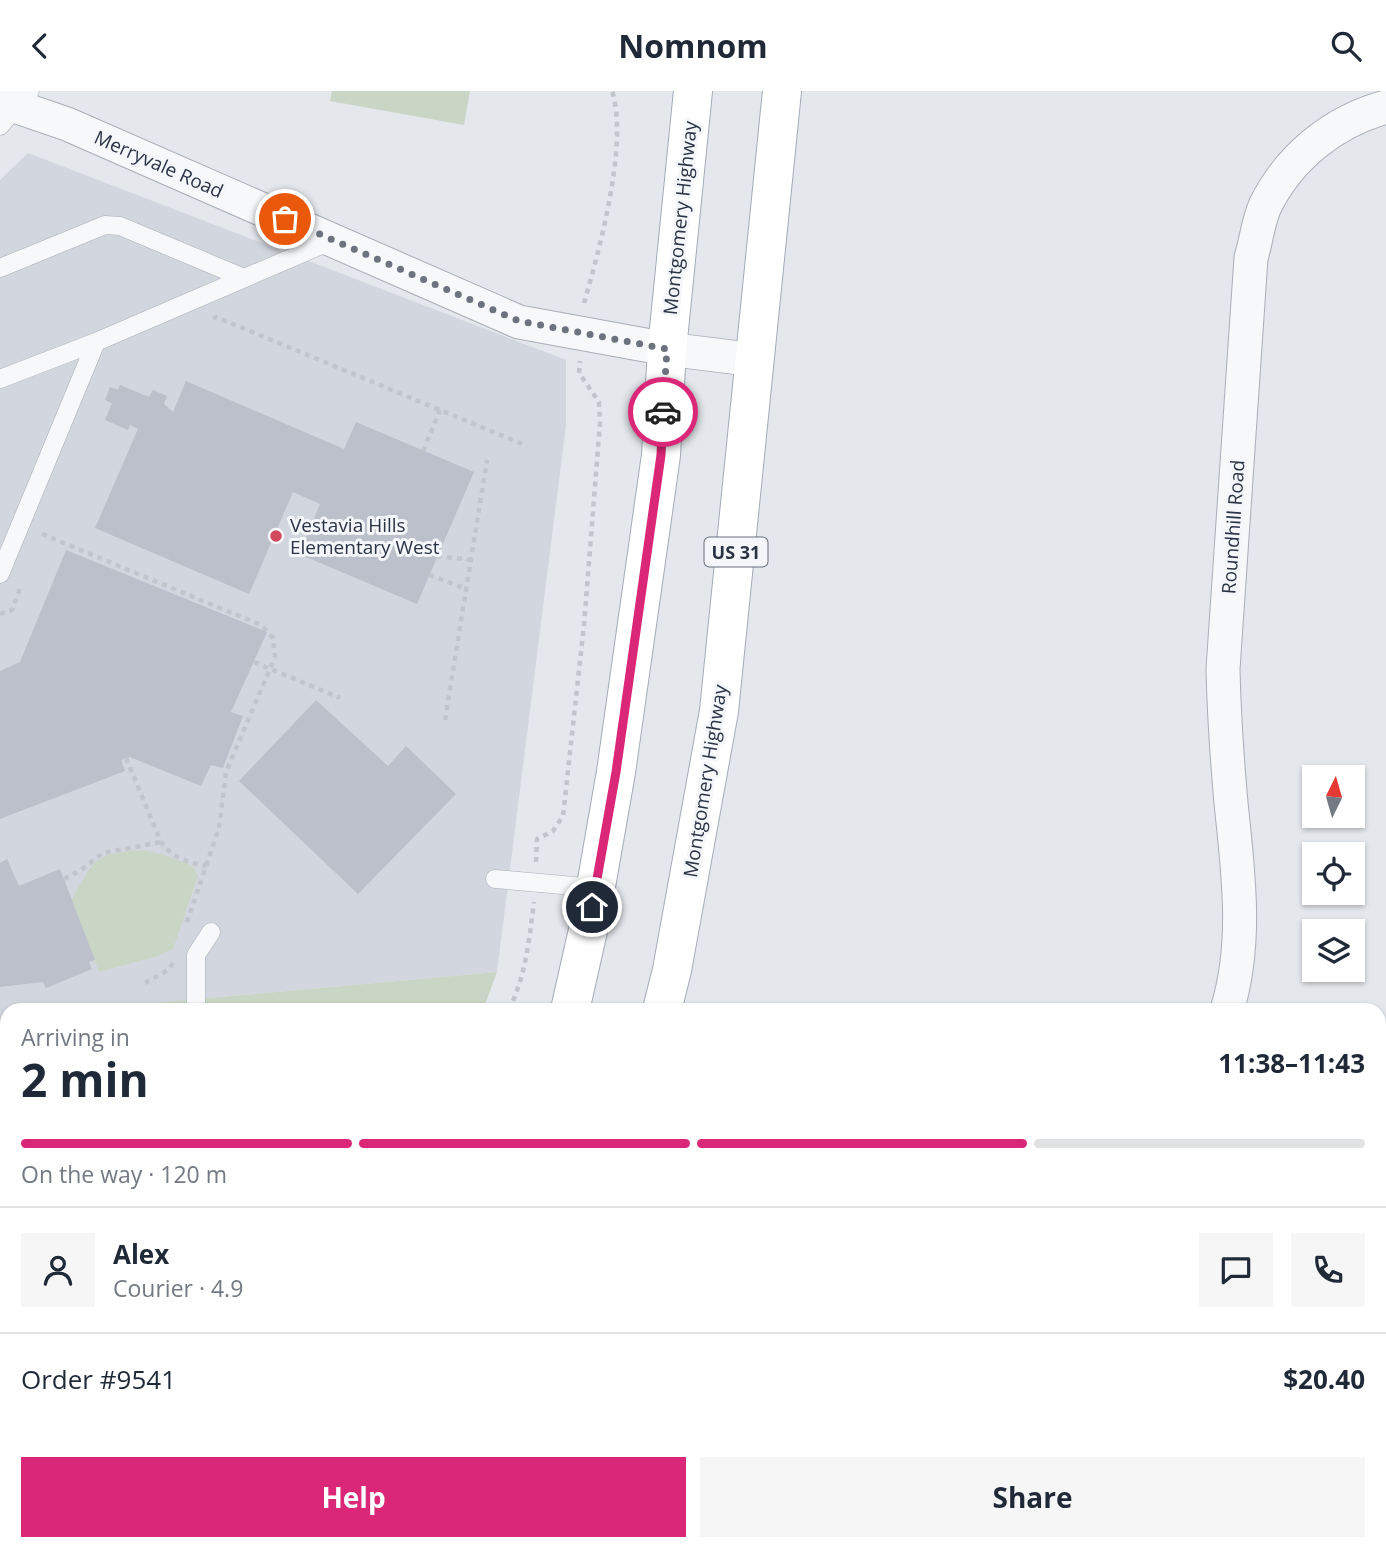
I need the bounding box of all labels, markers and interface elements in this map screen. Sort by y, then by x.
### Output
text: Nomnom [618,24,768,67]
icon: back [21,27,59,65]
icon: search [1327,27,1365,65]
street label: Montgomery Highway [657,119,703,316]
street label: Merryvale Road [90,124,228,204]
pin [255,189,315,249]
icon: bag [266,200,304,238]
courier [628,377,698,447]
icon: car [644,393,682,431]
street label: Roundhill Road [1215,459,1251,595]
place label: Vestavia Hills Elementary West [290,512,440,560]
marker: Vestavia Hills Elementary West [268,528,284,544]
road number: US 31 [704,538,768,567]
street label: Montgomery Highway [677,682,733,879]
north arrow [1302,765,1365,828]
map controls [1302,765,1365,982]
button: locate [1302,842,1365,905]
pin [562,877,622,937]
icon: home [573,888,611,926]
button: layers [1302,919,1365,982]
text: Arriving in [21,1021,130,1053]
text: 11:38–11:43 [1218,1045,1365,1081]
text: 2 min [21,1048,149,1110]
text: On the way · 120 m [21,1158,227,1190]
button: person [21,1233,95,1307]
button: chat [1199,1233,1273,1307]
button: phone [1291,1233,1365,1307]
text: Alex [113,1236,169,1272]
text: Courier · 4.9 [113,1272,243,1304]
text: Order #9541 [21,1361,176,1397]
text: $20.40 [1283,1361,1365,1397]
button: Help [21,1457,686,1537]
button: Share [700,1457,1365,1537]

